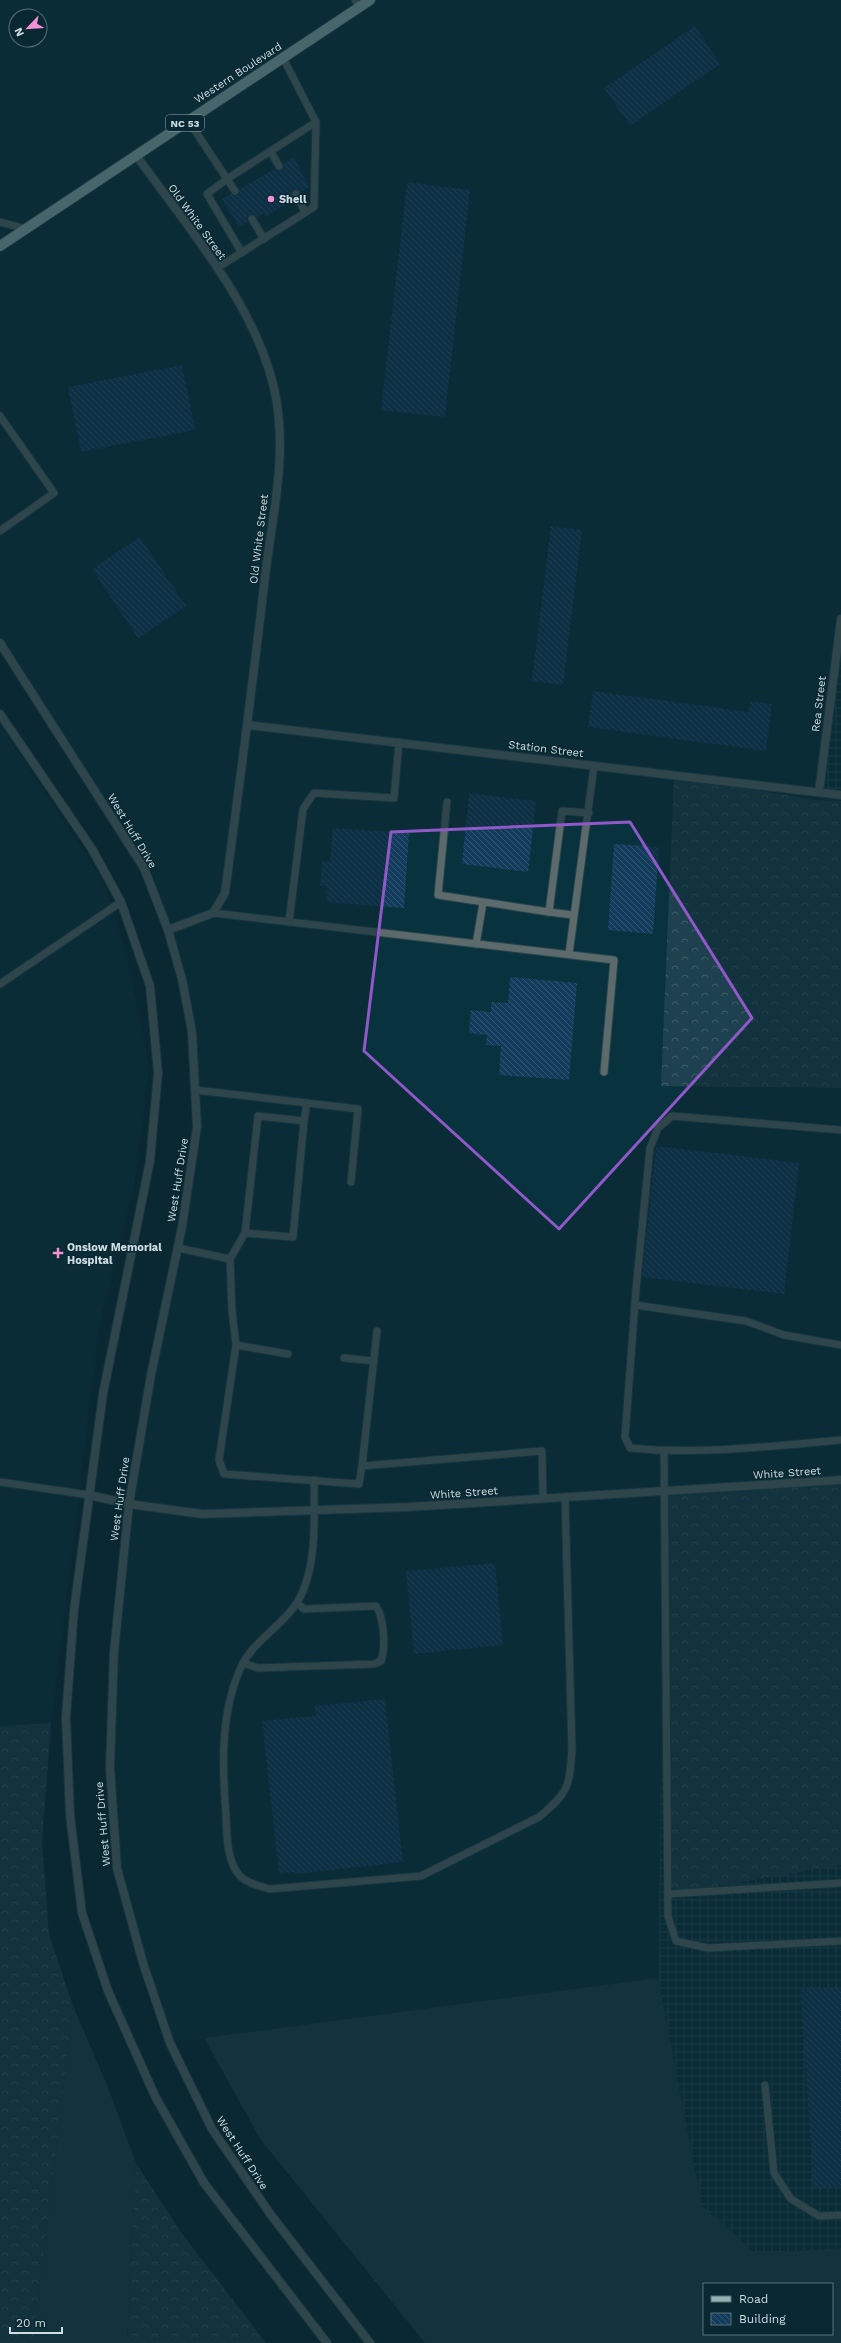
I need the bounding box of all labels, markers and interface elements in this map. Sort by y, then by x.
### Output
north arrow [8,8,48,48]
text: N [12,26,27,38]
street label: Western Boulevard [192,40,284,106]
road number: NC 53 [166,115,204,131]
street label: Old White Street [165,182,229,263]
place label: Shell [279,193,307,206]
marker: Shell [266,194,276,204]
street label: Old White Street [247,493,271,585]
street label: Rea Street [809,675,829,733]
street label: Station Street [508,738,585,760]
street label: West Huff Drive [105,791,159,871]
street label: West Huff Drive [165,1137,191,1223]
place label: Onslow Memorial Hospital [67,1241,162,1267]
marker: Onslow Memorial Hospital [52,1247,64,1259]
street label: West Huff Drive [108,1456,132,1542]
street label: White Street [753,1464,822,1482]
street label: White Street [430,1484,499,1502]
street label: West Huff Drive [93,1781,113,1867]
street label: West Huff Drive [213,2114,271,2192]
legend [703,2283,833,2335]
text: Road [739,2292,768,2306]
scale bar [10,2309,62,2335]
text: Building [739,2312,786,2326]
text: 20 m [16,2316,46,2330]

